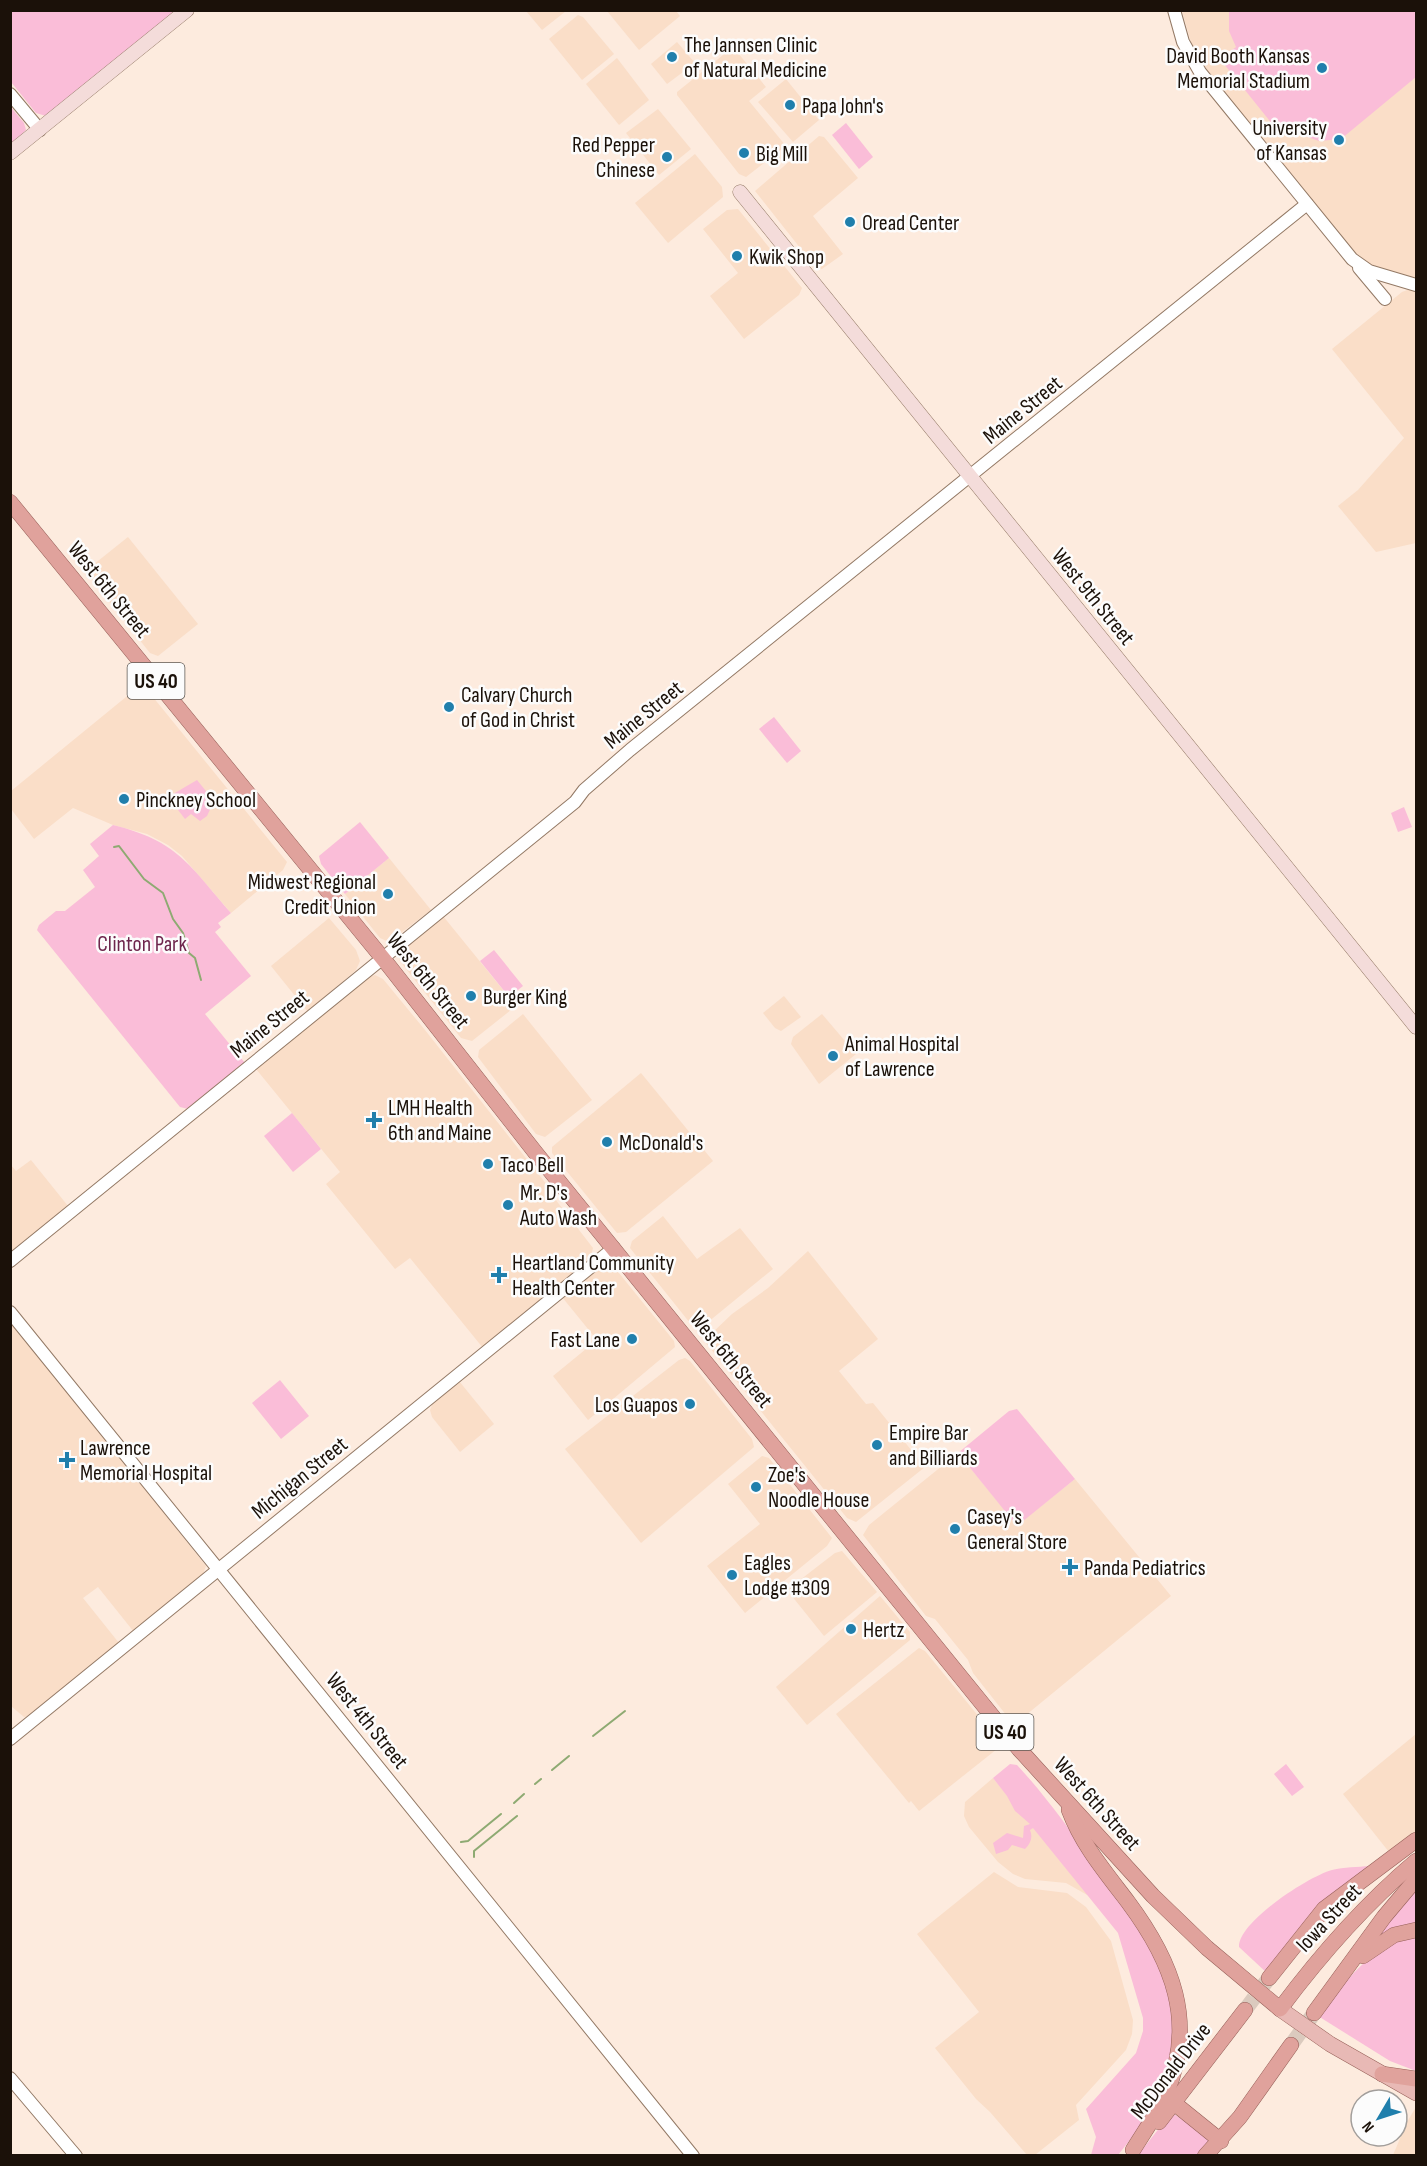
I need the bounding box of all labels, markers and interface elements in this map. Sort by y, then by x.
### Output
place label: The Jannsen Clinic of Natural Medicine [684,32,827,84]
place label: David Booth Kansas Memorial Stadium [1166,43,1310,95]
marker: The Jannsen Clinic of Natural Medicine [665,50,679,64]
marker: David Booth Kansas Memorial Stadium [1315,61,1329,75]
place label: Papa John's [802,93,884,120]
marker: Papa John's [783,98,797,112]
place label: University of Kansas [1252,115,1327,167]
place label: Red Pepper Chinese [572,132,655,184]
marker: University of Kansas [1332,133,1346,147]
place label: Big Mill [756,141,808,168]
marker: Big Mill [737,146,751,160]
marker: Red Pepper Chinese [660,150,674,164]
place label: Oread Center [862,210,959,237]
marker: Oread Center [843,215,857,229]
place label: Kwik Shop [749,244,824,271]
marker: Kwik Shop [730,249,744,263]
street label: Maine Street [978,370,1068,450]
street label: West 6th Street [62,536,156,644]
street label: West 9th Street [1046,543,1140,651]
road number: US 40 [128,663,184,699]
street label: Maine Street [599,675,689,755]
place label: Calvary Church of God in Christ [461,682,575,734]
marker: Calvary Church of God in Christ [442,700,456,714]
place label: Pinckney School [136,787,256,814]
marker: Pinckney School [117,792,131,806]
place label: Midwest Regional Credit Union [248,869,376,921]
marker: Midwest Regional Credit Union [381,887,395,901]
street label: West 6th Street [381,927,475,1035]
park label: Clinton Park [97,931,187,958]
street label: Maine Street [225,984,315,1064]
place label: Burger King [483,984,568,1011]
marker: Burger King [464,989,478,1003]
place label: Animal Hospital of Lawrence [844,1031,959,1083]
marker: Animal Hospital of Lawrence [826,1049,840,1063]
place label: LMH Health 6th and Maine [388,1095,492,1147]
marker: LMH Health 6th and Maine [365,1111,383,1129]
place label: McDonald's [619,1130,703,1157]
marker: McDonald's [600,1135,614,1149]
place label: Taco Bell [500,1152,564,1179]
marker: Taco Bell [481,1157,495,1171]
place label: Mr. D's Auto Wash [519,1180,597,1232]
marker: Mr. D's Auto Wash [501,1198,515,1212]
place label: Heartland Community Health Center [512,1250,675,1302]
marker: Heartland Community Health Center [490,1266,508,1284]
street label: West 6th Street [684,1306,778,1414]
place label: Fast Lane [551,1327,620,1354]
marker: Fast Lane [625,1332,639,1346]
place label: Los Guapos [595,1392,678,1419]
marker: Los Guapos [683,1397,697,1411]
place label: Empire Bar and Billiards [889,1420,978,1472]
street label: Michigan Street [246,1431,354,1525]
place label: Lawrence Memorial Hospital [80,1435,212,1487]
marker: Empire Bar and Billiards [870,1438,884,1452]
marker: Lawrence Memorial Hospital [58,1451,76,1469]
place label: Zoe's Noodle House [768,1462,869,1514]
marker: Zoe's Noodle House [749,1480,763,1494]
place label: Casey's General Store [967,1504,1067,1556]
marker: Casey's General Store [948,1522,962,1536]
place label: Eagles Lodge #309 [744,1550,830,1602]
place label: Panda Pediatrics [1084,1555,1206,1582]
marker: Panda Pediatrics [1061,1558,1079,1576]
marker: Eagles Lodge #309 [725,1568,739,1582]
place label: Hertz [863,1617,904,1644]
marker: Hertz [844,1622,858,1636]
street label: West 4th Street [320,1667,414,1775]
road number: US 40 [976,1714,1034,1750]
street label: West 6th Street [1048,1752,1146,1857]
street label: Iowa Street [1291,1878,1368,1958]
street label: McDonald Drive [1125,2017,1217,2125]
north arrow [1349,2088,1409,2148]
text: N [1358,2117,1379,2136]

